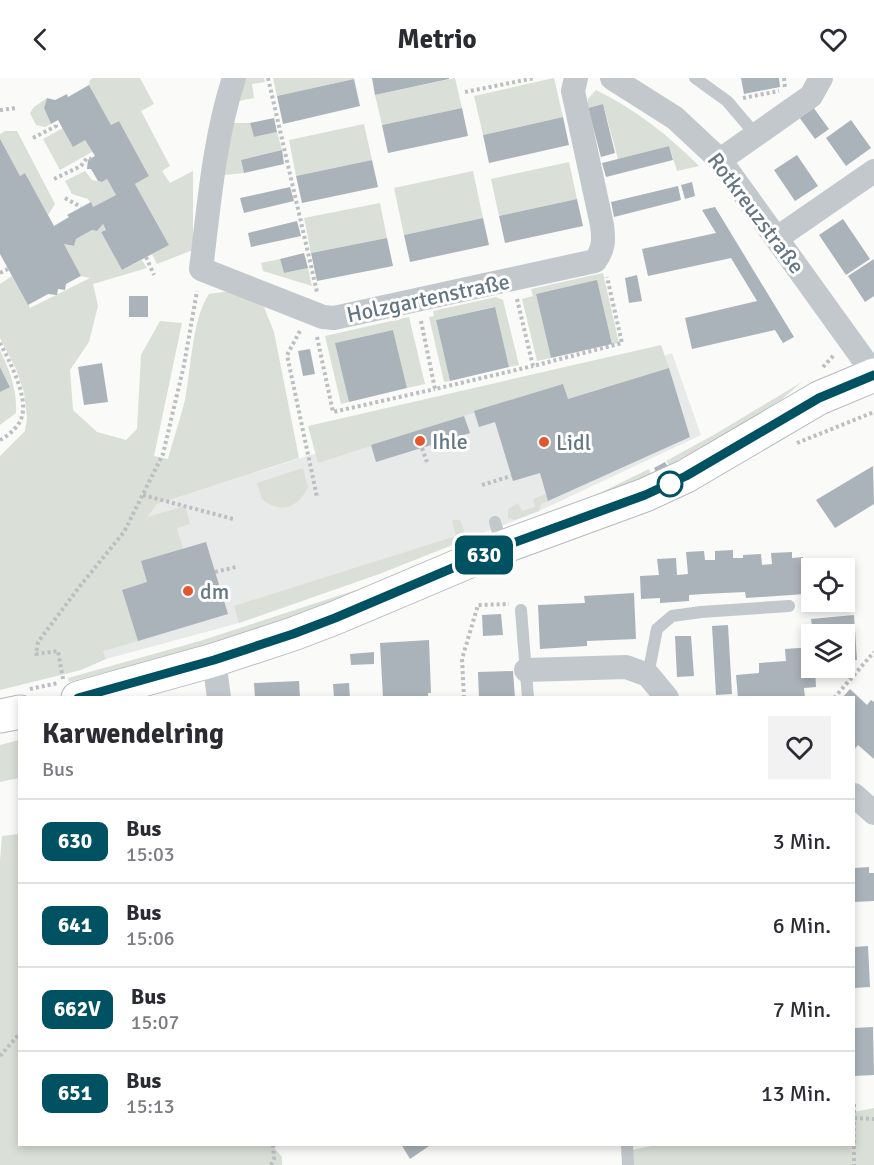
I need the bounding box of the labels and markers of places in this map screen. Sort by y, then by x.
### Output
place label: Ihle [432,428,468,455]
place label: Lidl [556,429,591,456]
marker: Ihle [413,434,427,448]
marker: Lidl [537,435,551,449]
unlabelled marker [657,471,683,497]
place label: dm [200,578,229,605]
marker: dm [181,584,195,598]

